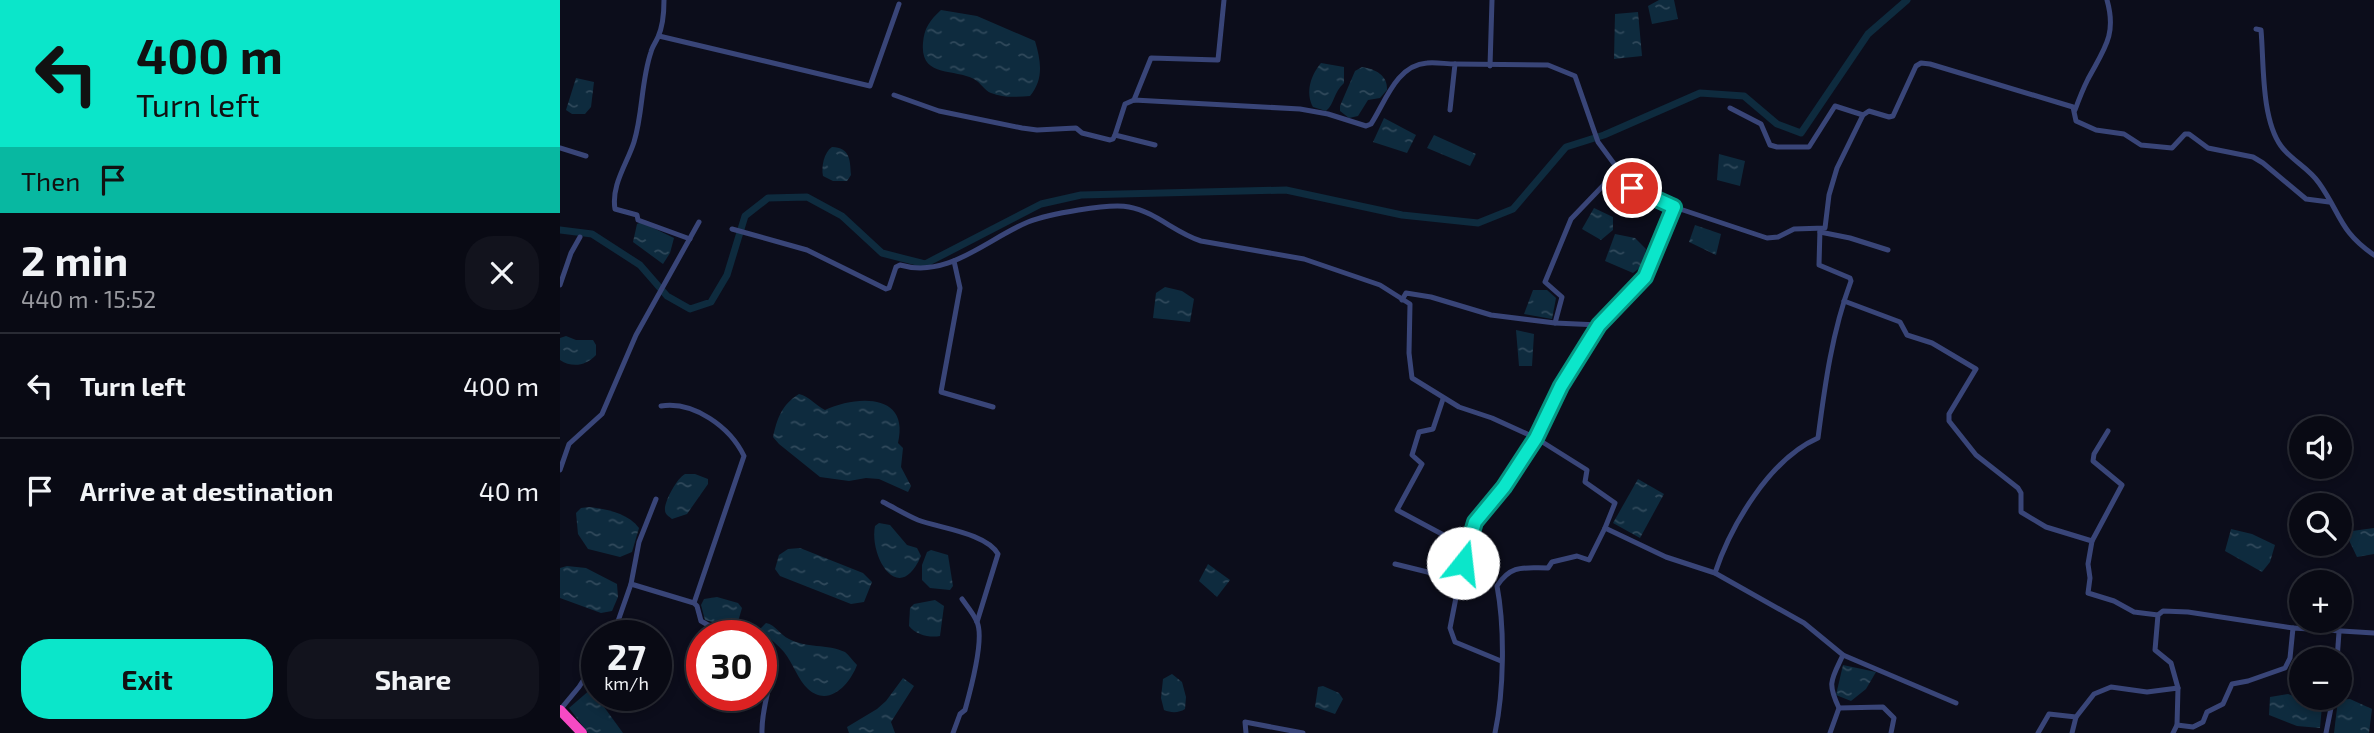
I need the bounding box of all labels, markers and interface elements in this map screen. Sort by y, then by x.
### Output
text: 400 m [136,25,283,84]
icon: left [21,28,112,119]
text: Turn left [136,85,260,123]
pin [1602,158,1662,218]
icon: arrive [94,161,132,199]
text: Then [21,165,80,196]
icon: arrive [1613,169,1651,207]
text: 2 min [21,234,128,284]
button: close [465,236,539,310]
text: 440 m · 15:52 [21,285,156,313]
icon: left [21,367,59,405]
text: Turn left [80,370,186,401]
text: 400 m [463,370,539,401]
map controls [2289,416,2352,710]
button: sound [2289,416,2352,479]
icon: arrive [21,472,59,510]
text: Arrive at destination [80,475,333,506]
text: 40 m [479,475,539,506]
button: search [2289,493,2352,556]
position arrow [1426,526,1500,600]
button: + [2289,570,2352,633]
speed limit sign: 30 [686,620,777,711]
text: 27 [607,635,646,677]
button: Exit [21,639,273,719]
button: Share [287,639,539,719]
button: − [2289,647,2352,710]
text: km/h [604,672,649,694]

